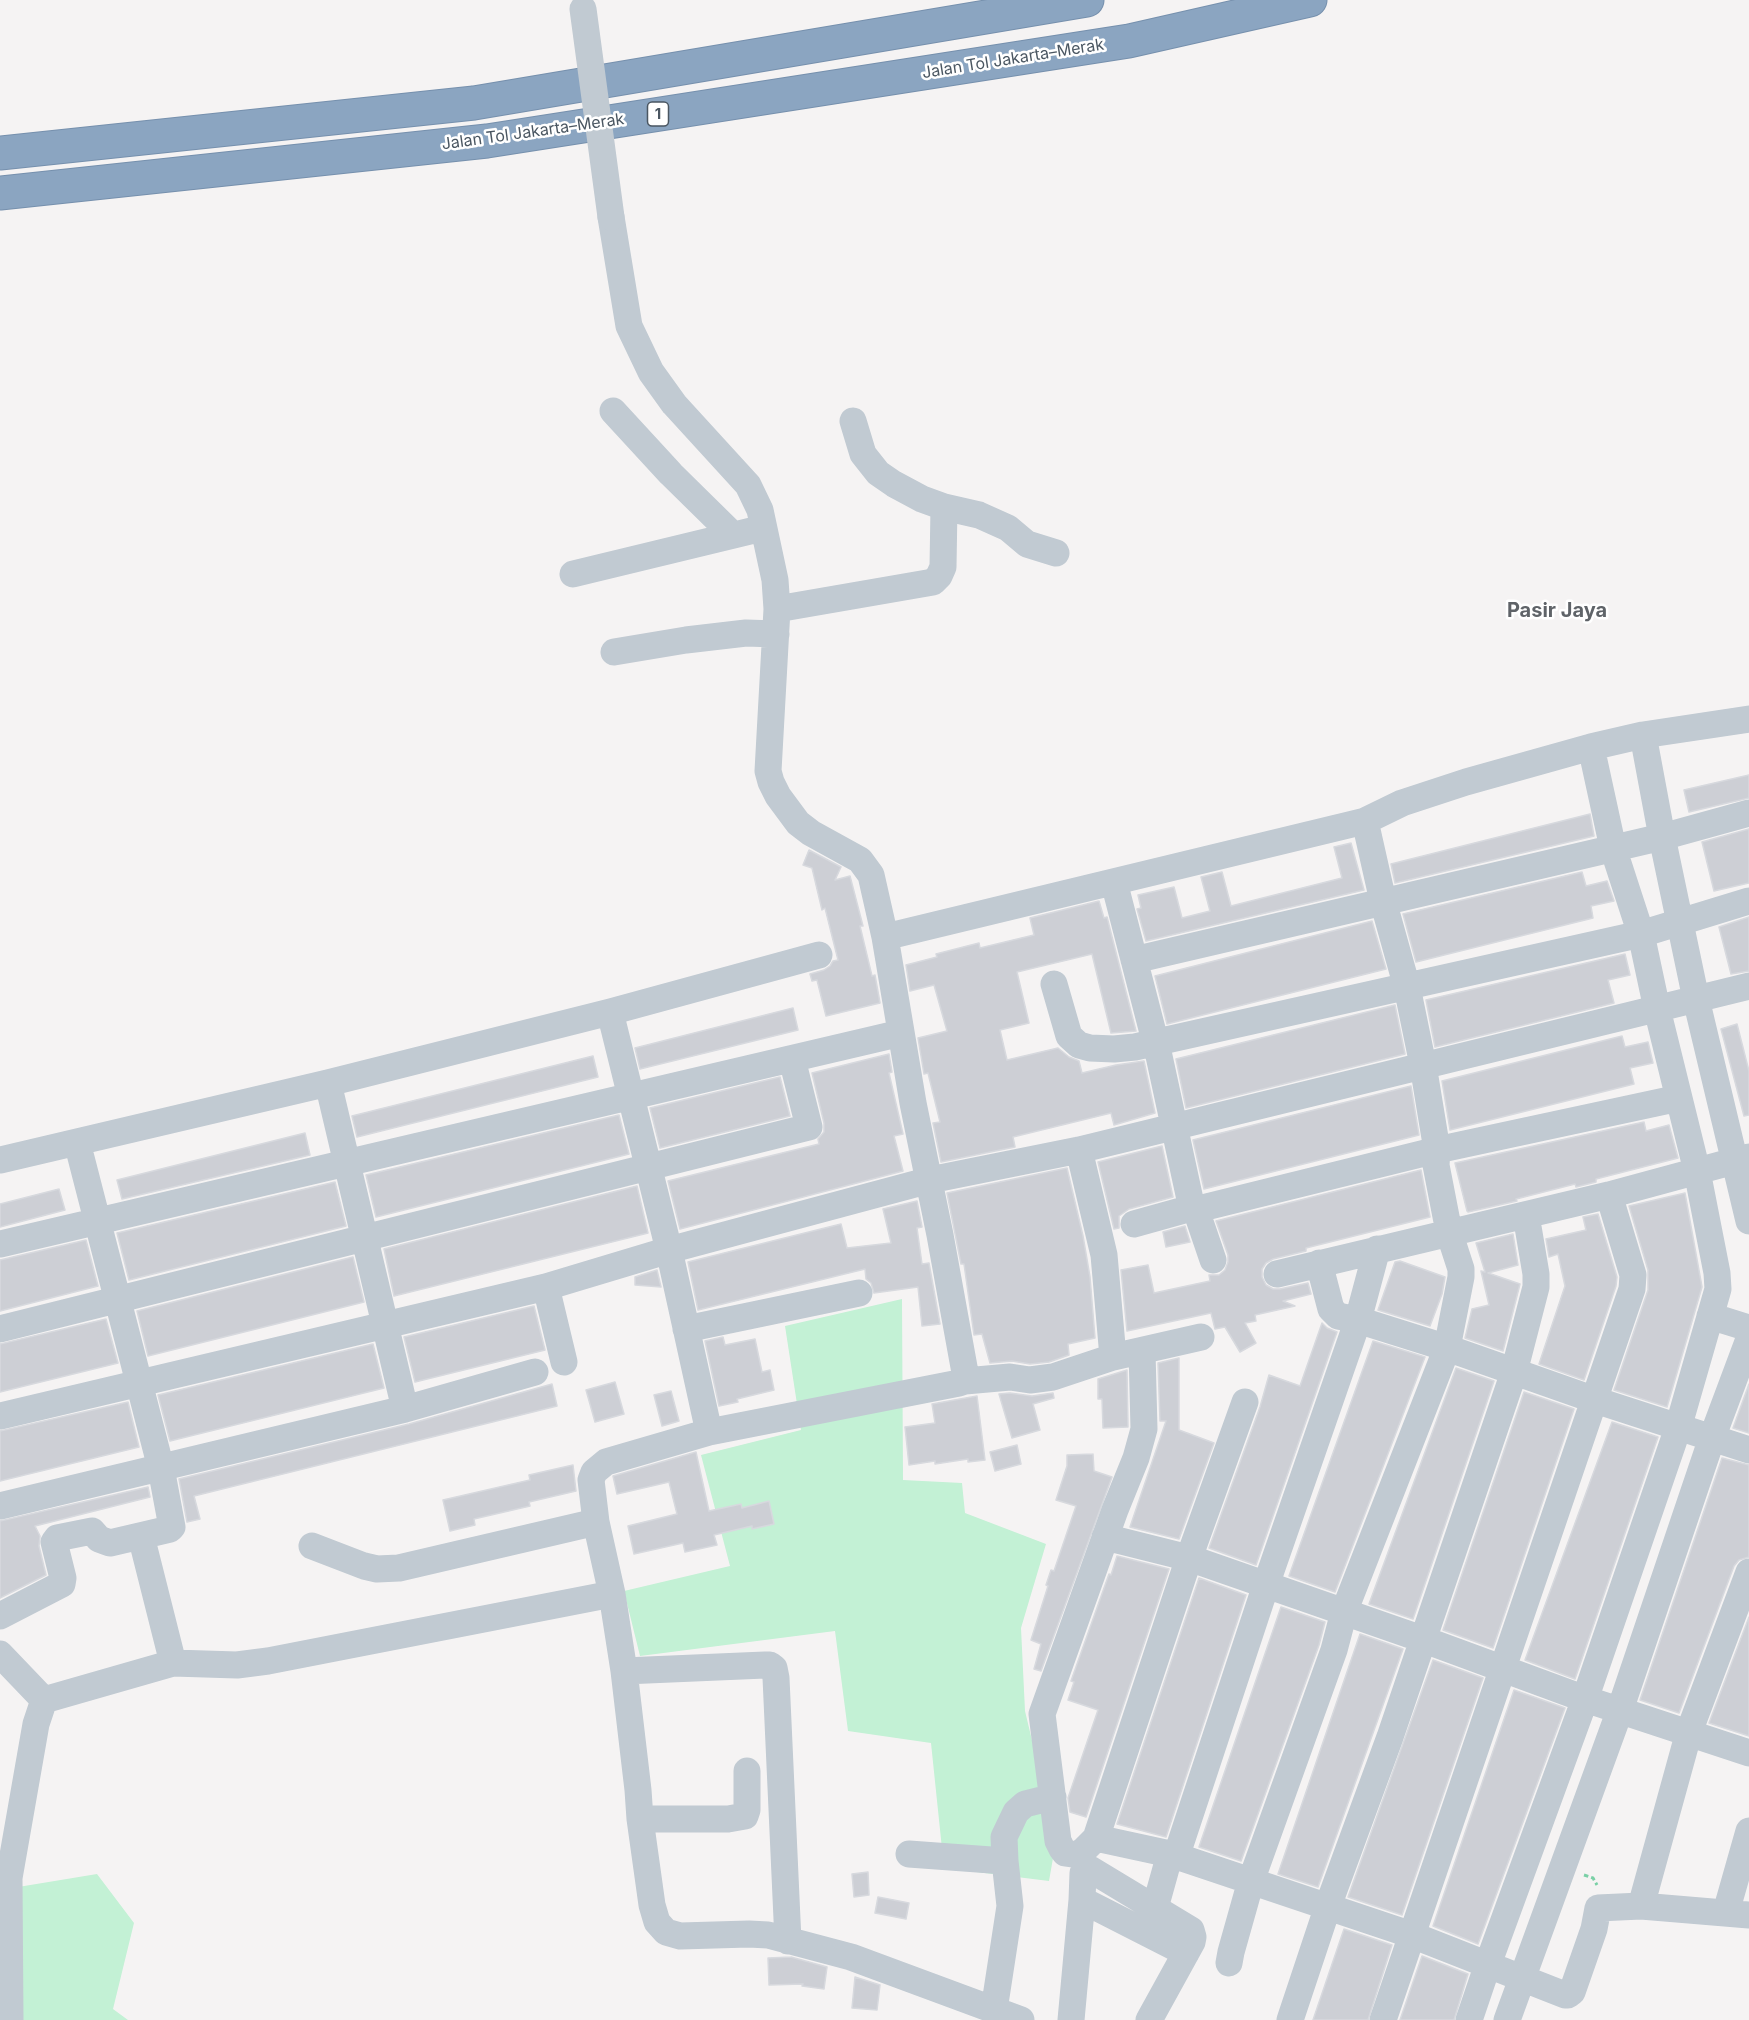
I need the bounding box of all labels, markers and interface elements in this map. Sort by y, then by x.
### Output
street label: Jalan Tol Jakarta–Merak [921,35,1105,83]
road number: 1 [648,102,668,126]
street label: Jalan Tol Jakarta–Merak [441,110,625,154]
district label: Pasir Jaya [1507,599,1607,623]

